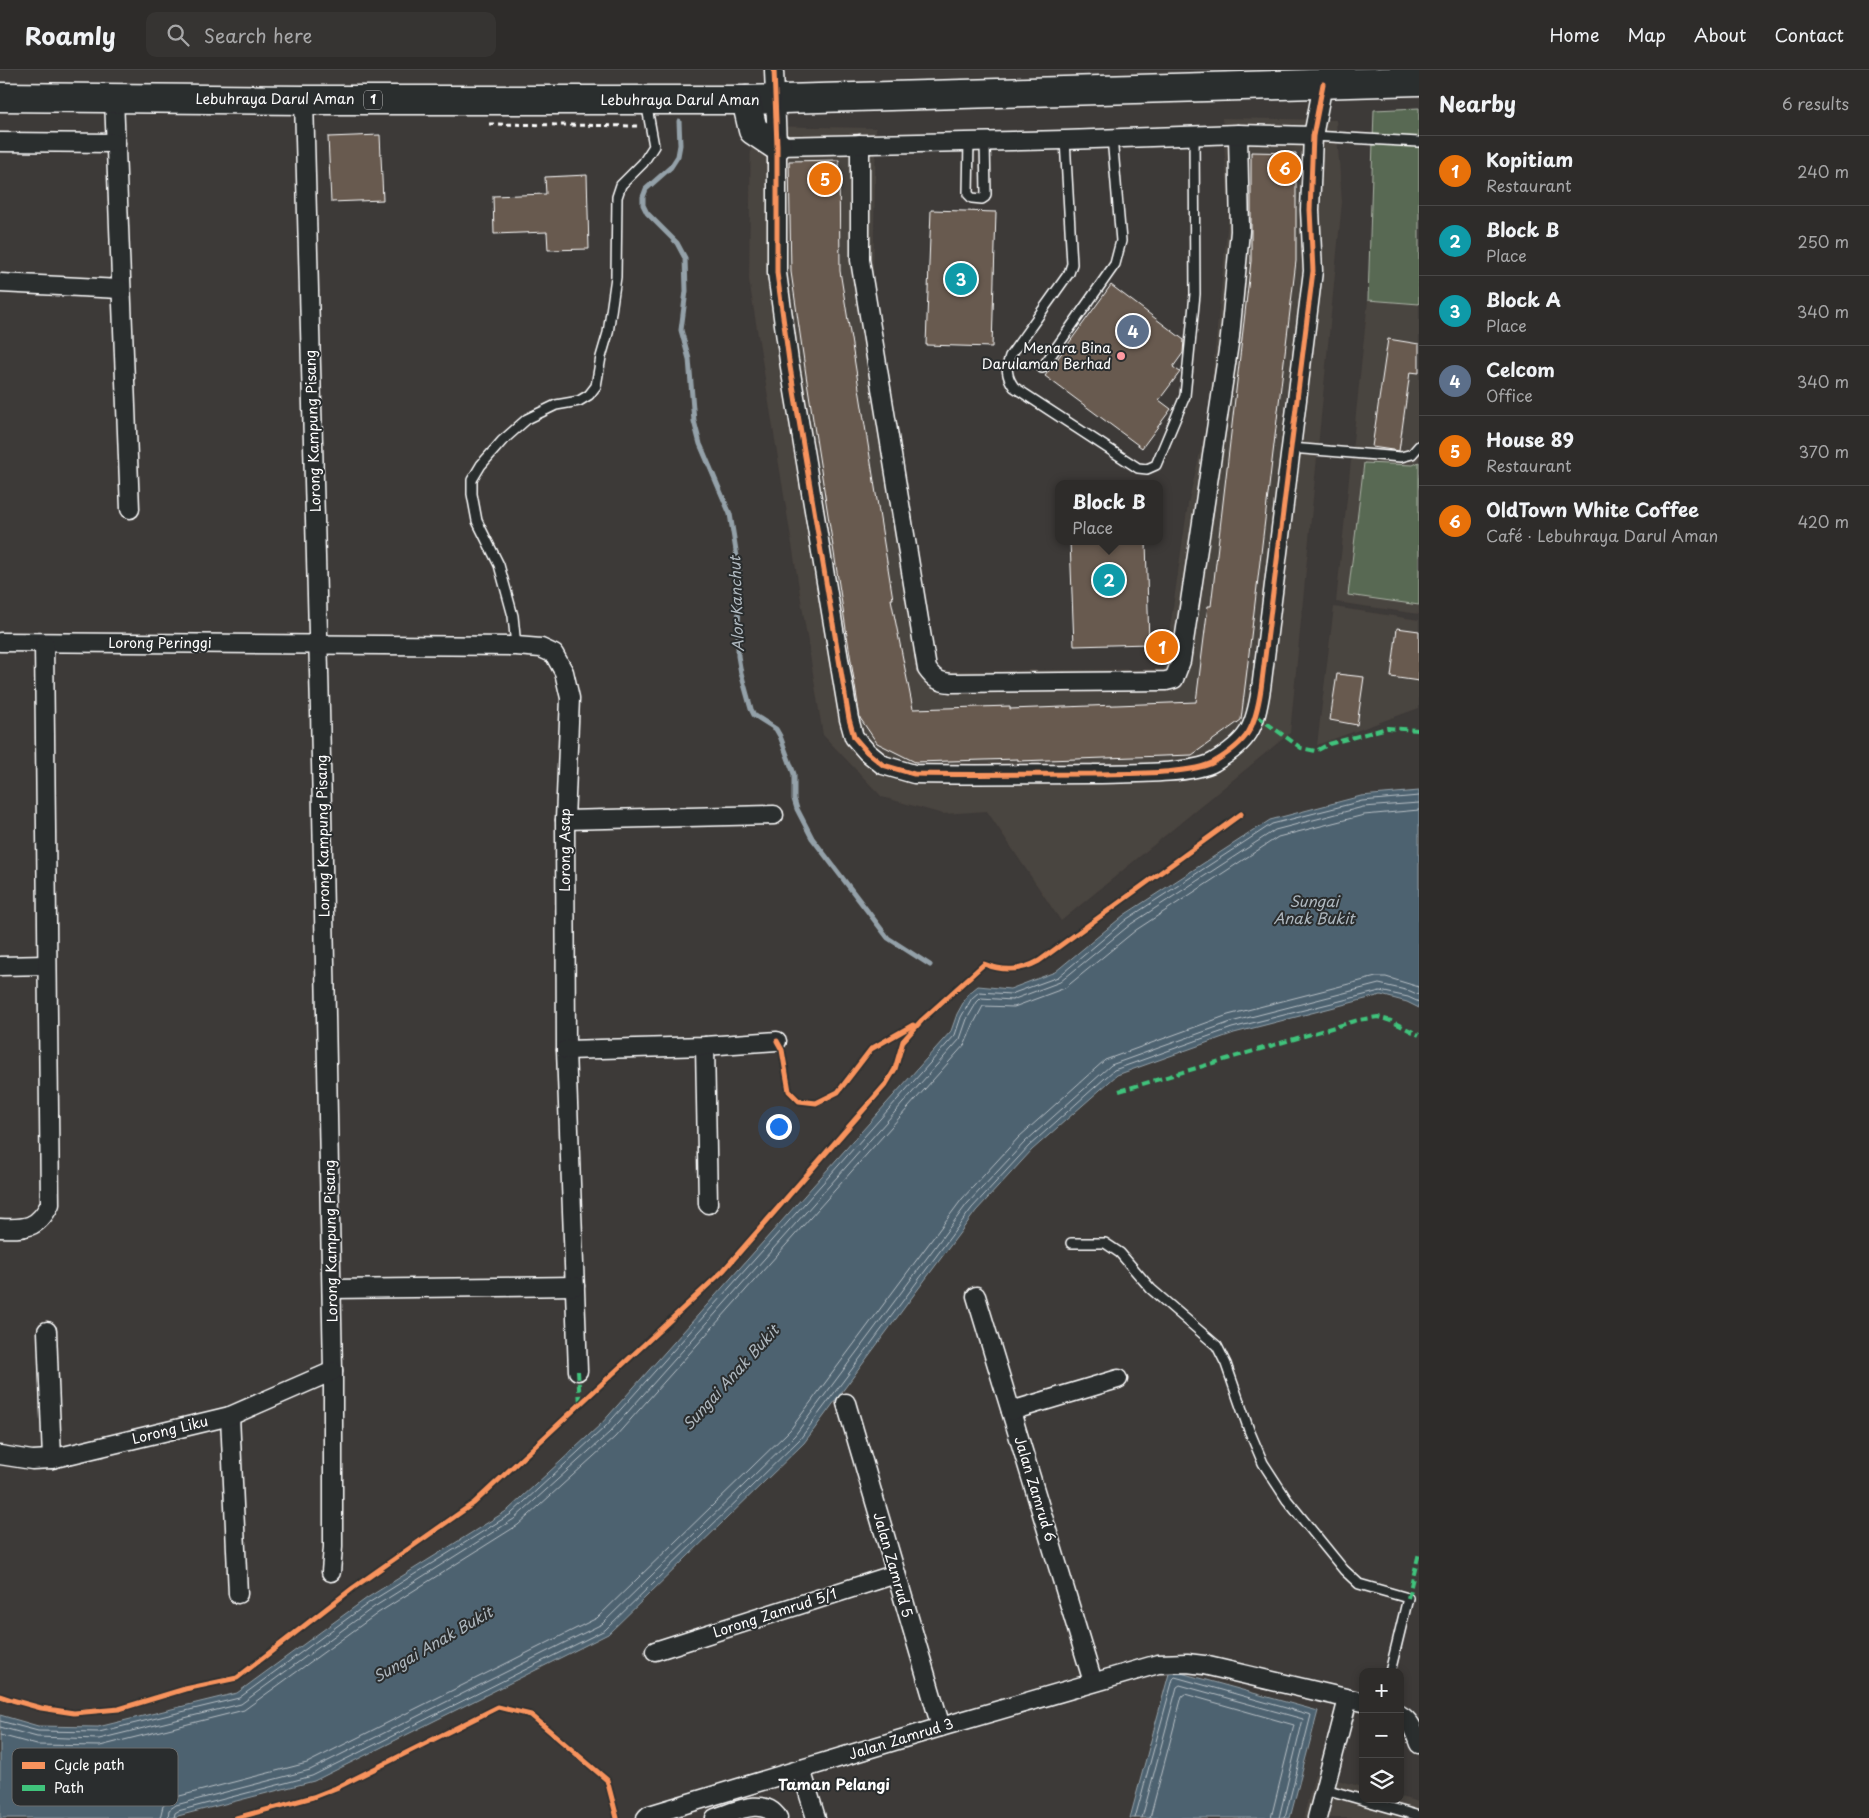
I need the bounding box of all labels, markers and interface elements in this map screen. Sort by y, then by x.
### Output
search box [146,12,496,57]
text: Roamly [25,17,116,53]
icon: search [164,21,192,49]
text: Search here [204,21,312,49]
text: Home [1549,21,1599,48]
text: Map [1627,21,1666,48]
text: About [1694,21,1746,48]
text: Contact [1774,21,1844,48]
text: Nearby [1439,87,1516,119]
street label: Lebuhraya Darul Aman [196,88,354,109]
street label: Lebuhraya Darul Aman [601,89,759,110]
road number: 1 [364,90,382,110]
text: 6 results [1782,91,1849,115]
text: Kopitiam [1486,145,1573,173]
pin: 6 [1269,149,1301,187]
text: 1 [1451,159,1459,183]
text: 240 m [1797,159,1849,183]
pin: 5 [809,160,841,198]
text: Restaurant [1486,173,1572,197]
text: Block B [1486,215,1559,243]
text: 2 [1449,229,1461,253]
text: 250 m [1798,229,1849,253]
text: Place [1486,243,1527,267]
pin: 3 [945,260,977,298]
text: Block A [1486,285,1561,313]
text: 3 [1450,299,1460,323]
text: 340 m [1797,299,1849,323]
pin: 4 [1117,312,1149,350]
text: Place [1486,313,1527,337]
place label: Menara Bina Darulaman Berhad [982,337,1111,374]
street label: Lorong Kampung Pisang [299,349,326,513]
marker: Menara Bina Darulaman Berhad [1115,350,1127,362]
text: Celcom [1486,355,1555,383]
text: 4 [1450,369,1460,393]
text: 340 m [1797,369,1849,393]
text: Office [1486,383,1533,407]
text: House 89 [1486,425,1574,453]
text: 5 [1450,439,1460,463]
text: 370 m [1799,439,1849,463]
text: Restaurant [1486,453,1572,477]
popup [1055,480,1163,545]
text: Block B [1072,487,1146,515]
text: OldTown White Coffee [1486,495,1699,523]
text: 6 [1449,509,1461,533]
text: 420 m [1798,509,1849,533]
text: Place [1072,515,1113,539]
text: Café · Lebuhraya Darul Aman [1486,523,1718,547]
water label: Alor Kanchut [722,554,749,652]
pin: 2 [1093,561,1125,599]
pin: 1 [1146,628,1178,666]
street label: Lorong Peringgi [108,632,212,653]
street label: Lorong Kampung Pisang [311,755,334,917]
street label: Lorong Asap [554,808,575,892]
water label: Sungai Anak Bukit [1274,889,1356,929]
your location [766,1114,792,1140]
street label: Lorong Kampung Pisang [319,1160,342,1322]
water label: Sungai Anak Bukit [676,1318,785,1435]
street label: Lorong Liku [130,1410,210,1449]
street label: Jalan Zamrud 6 [1009,1434,1062,1544]
street label: Jalan Zamrud 5 [868,1510,919,1620]
street label: Lorong Zamrud 5/1 [710,1583,840,1642]
water label: Sungai Anak Bukit [368,1599,498,1687]
map controls [1359,1668,1404,1803]
button: + [1359,1668,1404,1713]
street label: Jalan Zamrud 3 [846,1713,956,1764]
button: − [1359,1713,1404,1758]
legend [12,1748,178,1806]
text: Cycle path [54,1754,125,1775]
button: layers [1359,1758,1404,1803]
district label: Taman Pelangi [778,1772,890,1795]
text: Path [54,1777,84,1798]

